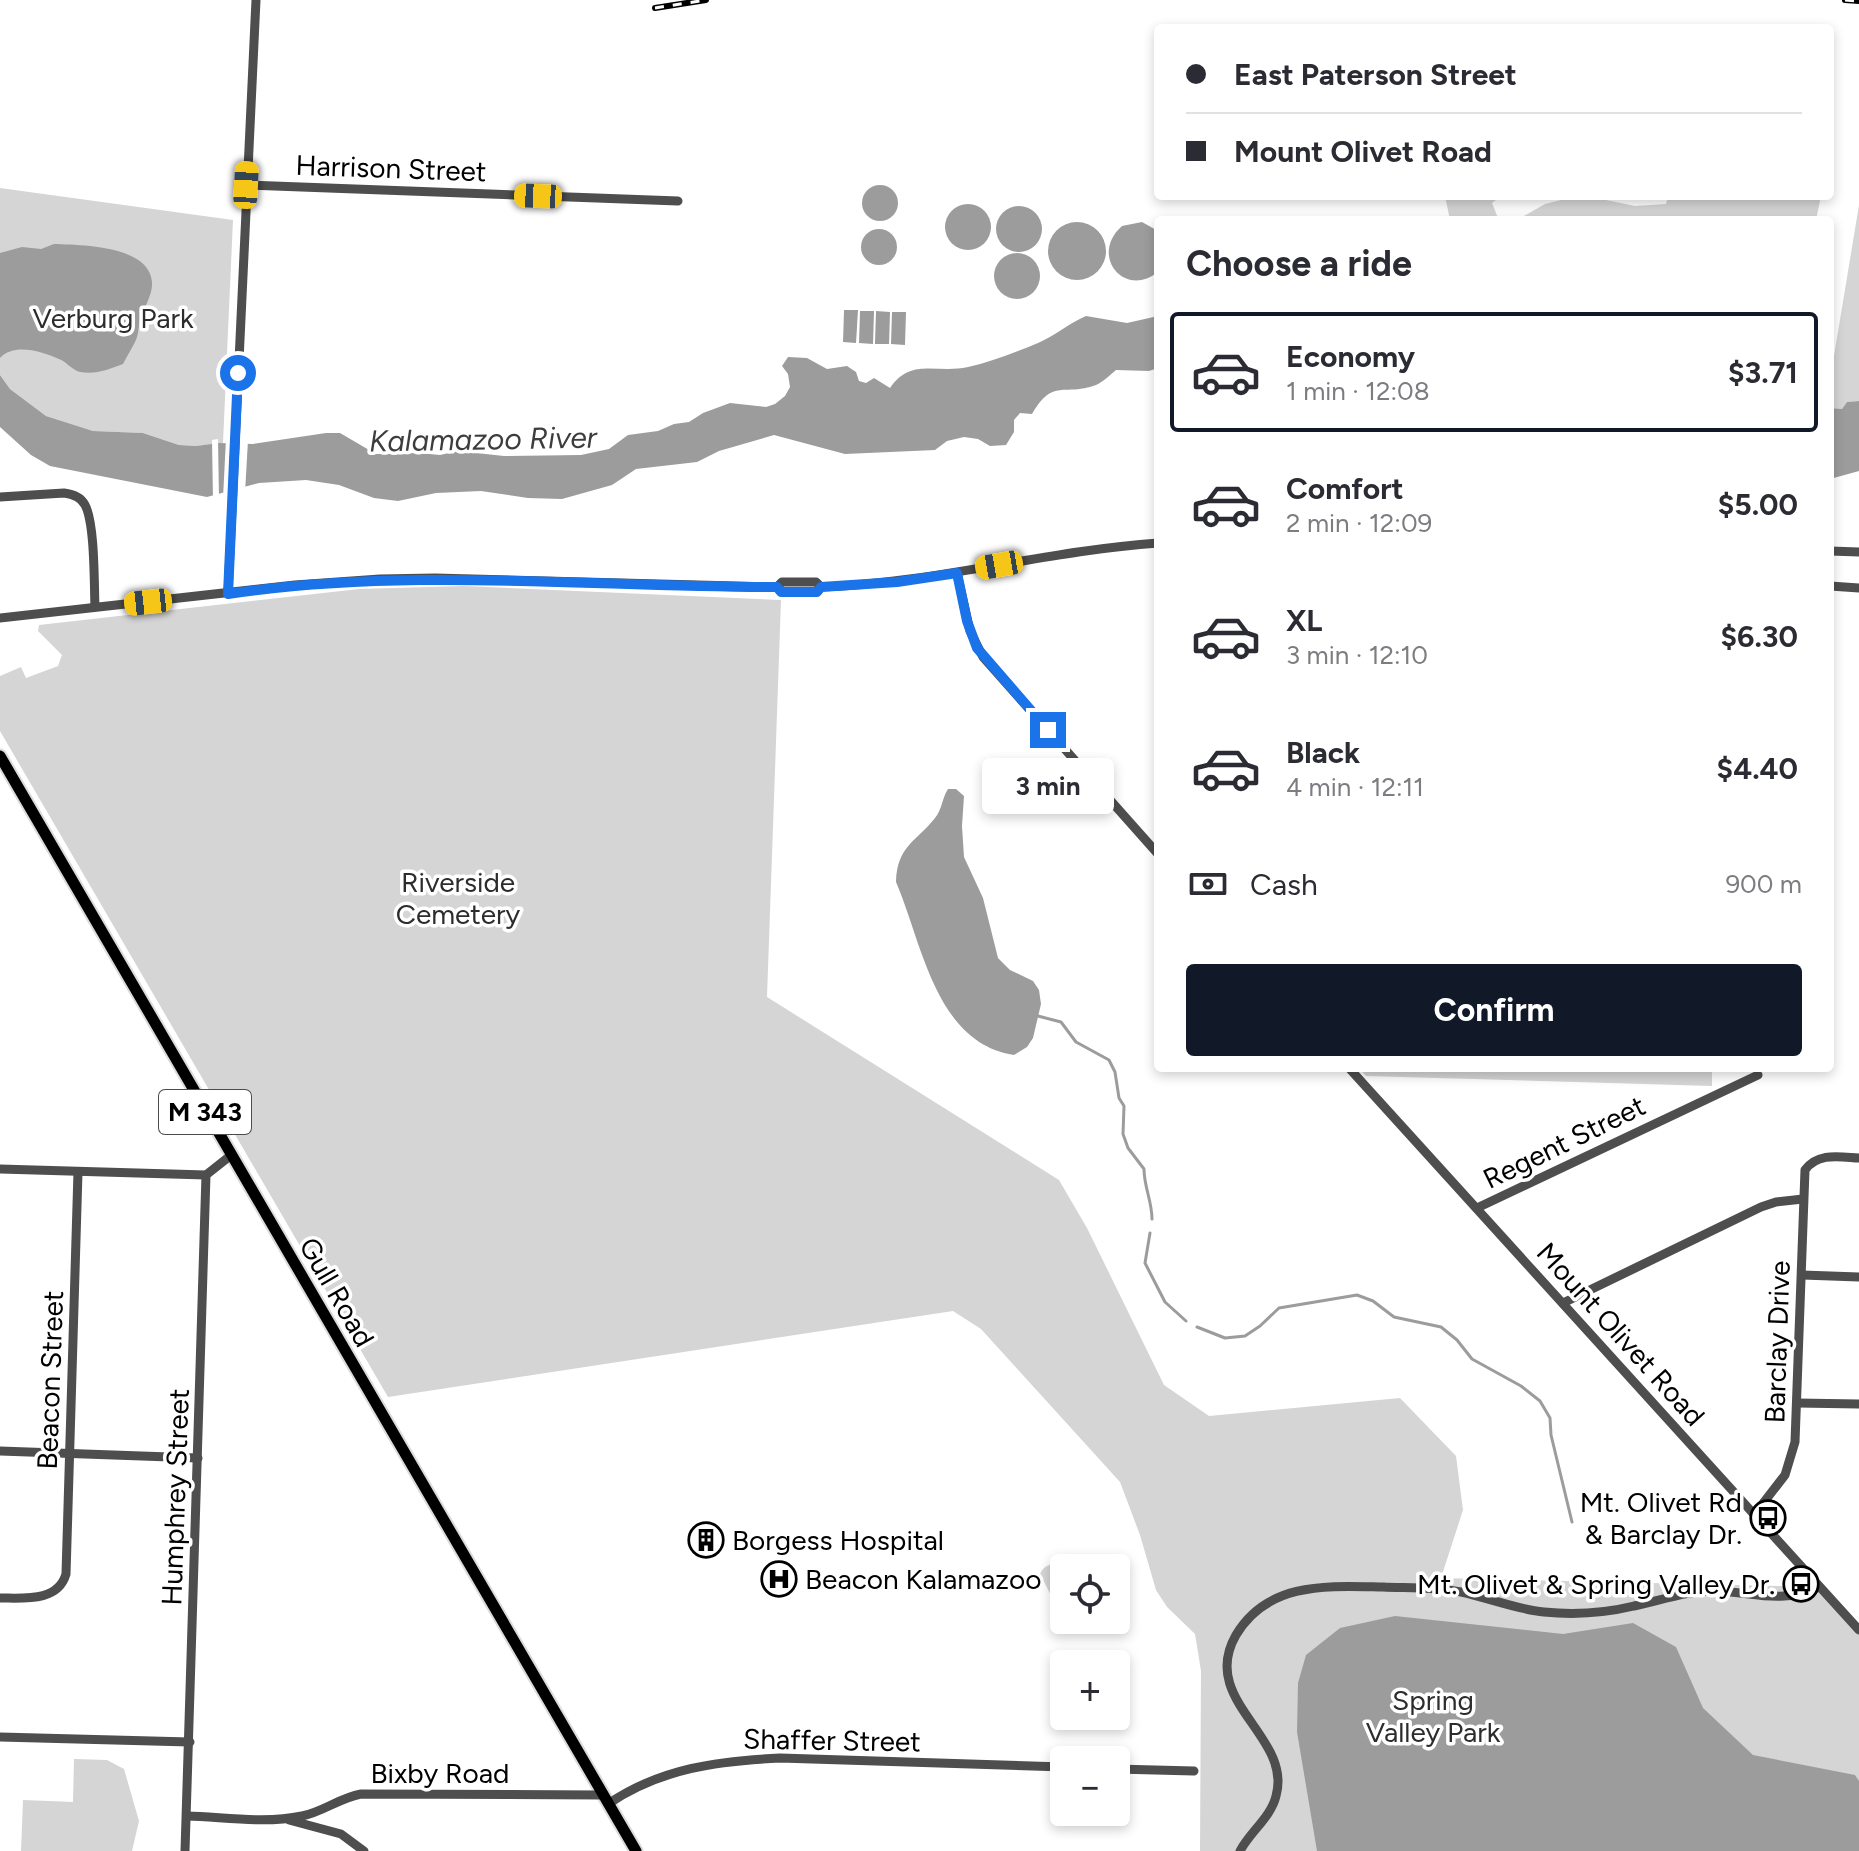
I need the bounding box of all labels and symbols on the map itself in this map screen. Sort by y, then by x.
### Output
street label: Harrison Street [295,148,487,188]
car [233,160,259,210]
car [514,183,562,209]
park label: Verburg Park [32,301,194,335]
route start [220,355,256,391]
water label: Kalamazoo River [369,418,599,459]
car [973,549,1025,581]
car [123,588,173,616]
route end [1030,712,1066,748]
callout: 3 min [982,758,1114,814]
park label: Riverside Cemetery [396,865,521,931]
street label: Regent Street [1477,1088,1651,1196]
road number: M 343 [159,1090,251,1134]
street label: Gull Road [292,1231,382,1353]
street label: Mount Olivet Road [1530,1235,1712,1433]
street label: Barclay Drive [1757,1260,1797,1424]
street label: Beacon Street [30,1290,70,1470]
street label: Humphrey Street [154,1388,196,1606]
place label: Mt. Olivet Rd & Barclay Dr. [1580,1485,1742,1551]
bus stop icon: Mt. Olivet Rd & Barclay Dr. [1749,1499,1787,1537]
building icon: Borgess Hospital [687,1521,725,1559]
place label: Borgess Hospital [732,1523,944,1557]
hospital icon: Beacon Kalamazoo [760,1560,798,1598]
place label: Beacon Kalamazoo [805,1562,1042,1596]
bus stop icon: Mt. Olivet & Spring Valley Dr. [1782,1565,1820,1603]
place label: Mt. Olivet & Spring Valley Dr. [1417,1567,1775,1601]
park label: Spring Valley Park [1366,1683,1501,1749]
street label: Shaffer Street [743,1721,921,1759]
street label: Bixby Road [370,1756,510,1790]

